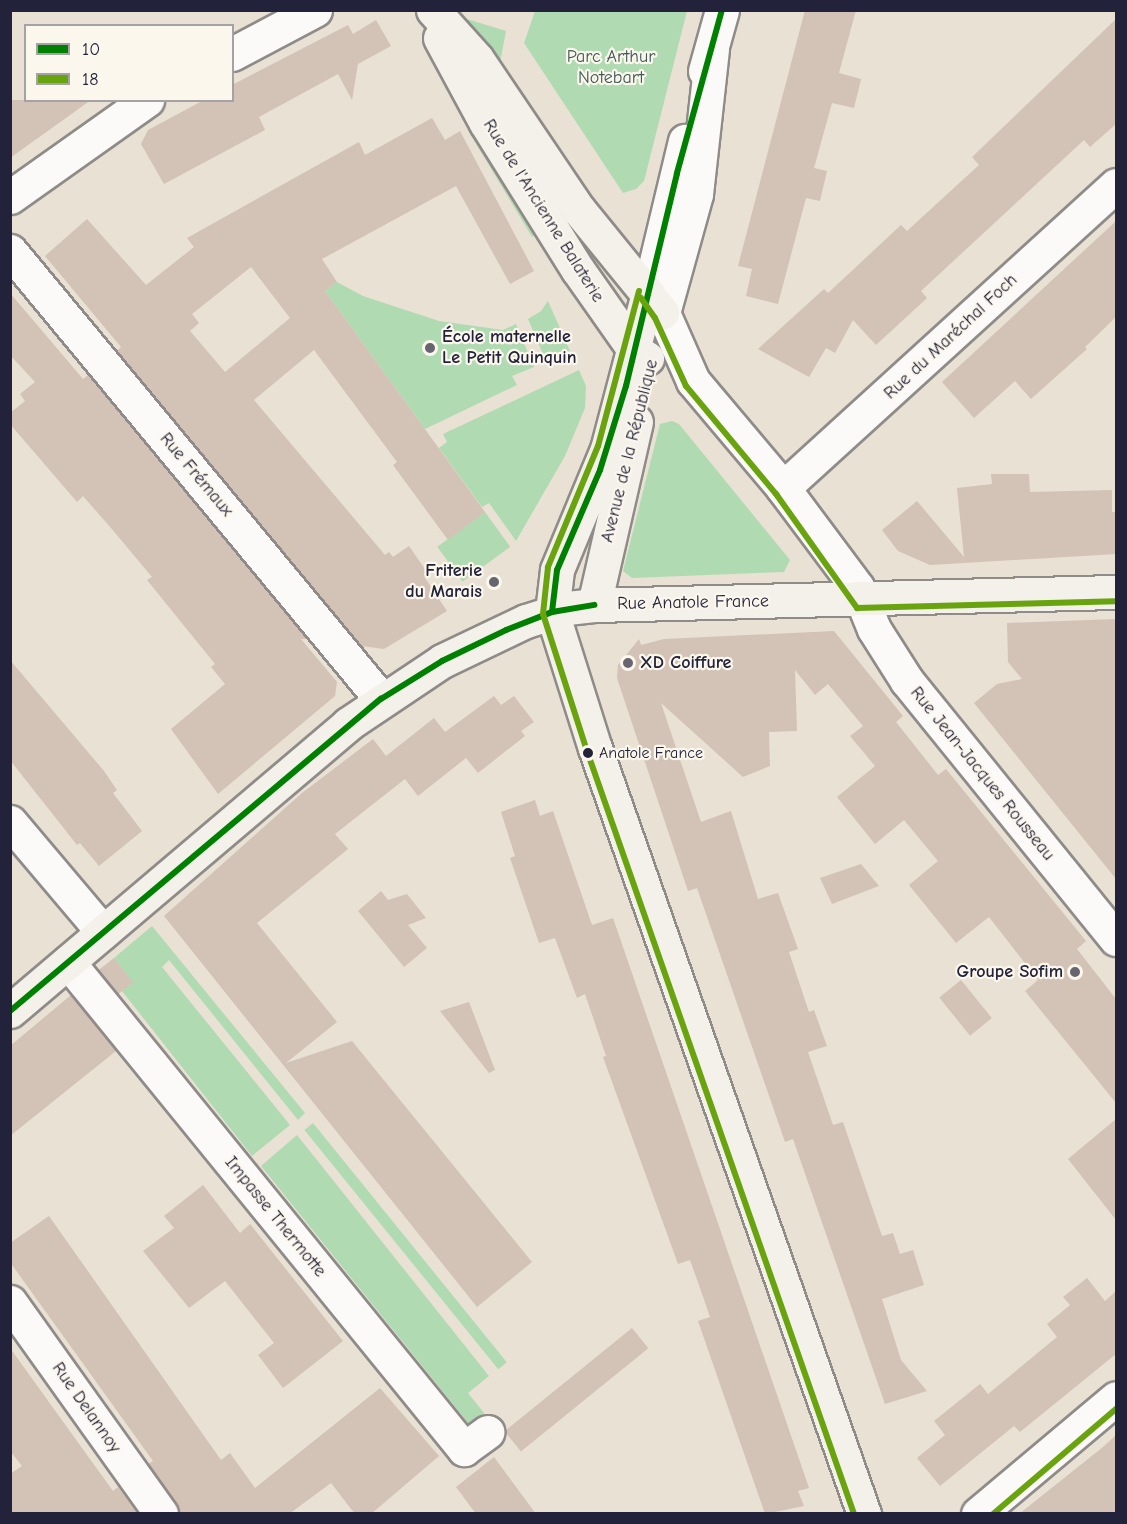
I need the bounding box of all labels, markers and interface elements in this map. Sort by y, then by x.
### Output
legend [24,24,234,102]
text: 10 [82,39,100,60]
park label: Parc Arthur Notebart [567,47,655,90]
text: 18 [82,69,98,90]
street label: Rue de l'Ancienne Balaterie [478,116,608,306]
street label: Rue du Maréchal Foch [880,270,1022,404]
place label: École maternelle Le Petit Quinquin [442,327,577,370]
marker: École maternelle Le Petit Quinquin [423,341,437,355]
street label: Avenue de la République [597,357,663,545]
street label: Rue Frémaux [155,429,237,521]
place label: Friterie du Marais [405,561,482,604]
marker: Friterie du Marais [487,575,501,589]
street label: Rue Anatole France [617,591,769,615]
place label: XD Coiffure [640,652,731,674]
marker: XD Coiffure [621,656,635,670]
street label: Rue Jean-Jacques Rousseau [905,683,1059,865]
place label: Anatole France [599,743,703,763]
marker: Anatole France [582,747,594,759]
place label: Groupe Sofim [957,961,1063,983]
marker: Groupe Sofim [1068,965,1082,979]
street label: Impasse Thermotte [220,1152,330,1282]
street label: Rue Delannoy [47,1358,125,1458]

